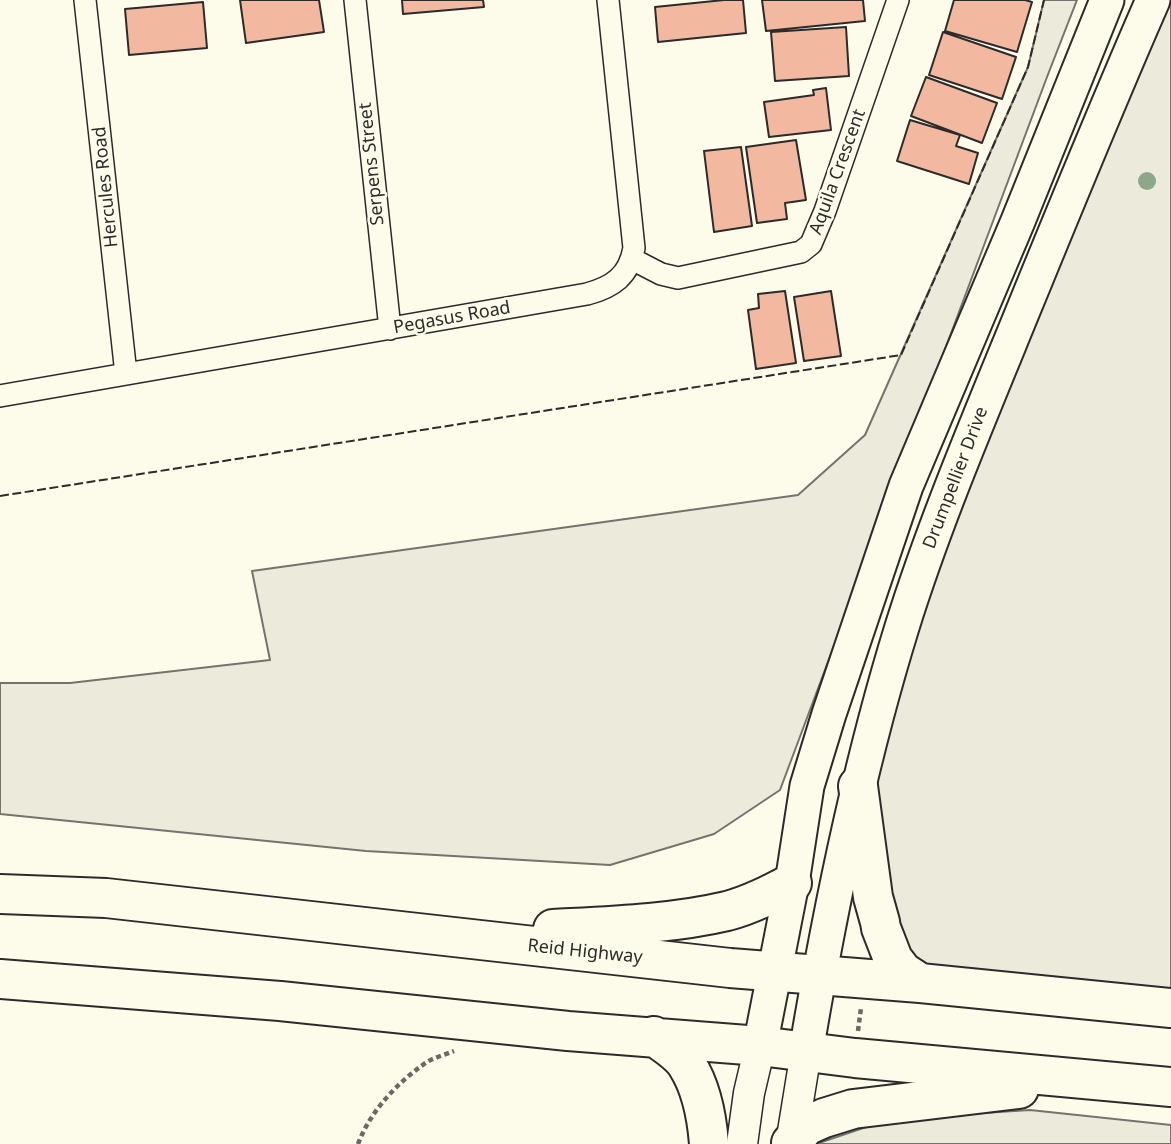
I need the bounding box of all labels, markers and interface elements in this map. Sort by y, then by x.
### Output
street label: Serpens Street [355,102,389,226]
street label: Aquila Crescent [805,107,871,237]
street label: Hercules Road [89,125,123,249]
street label: Pegasus Road [392,297,512,339]
street label: Drumpellier Drive [919,404,993,552]
street label: Reid Highway [527,935,643,969]

